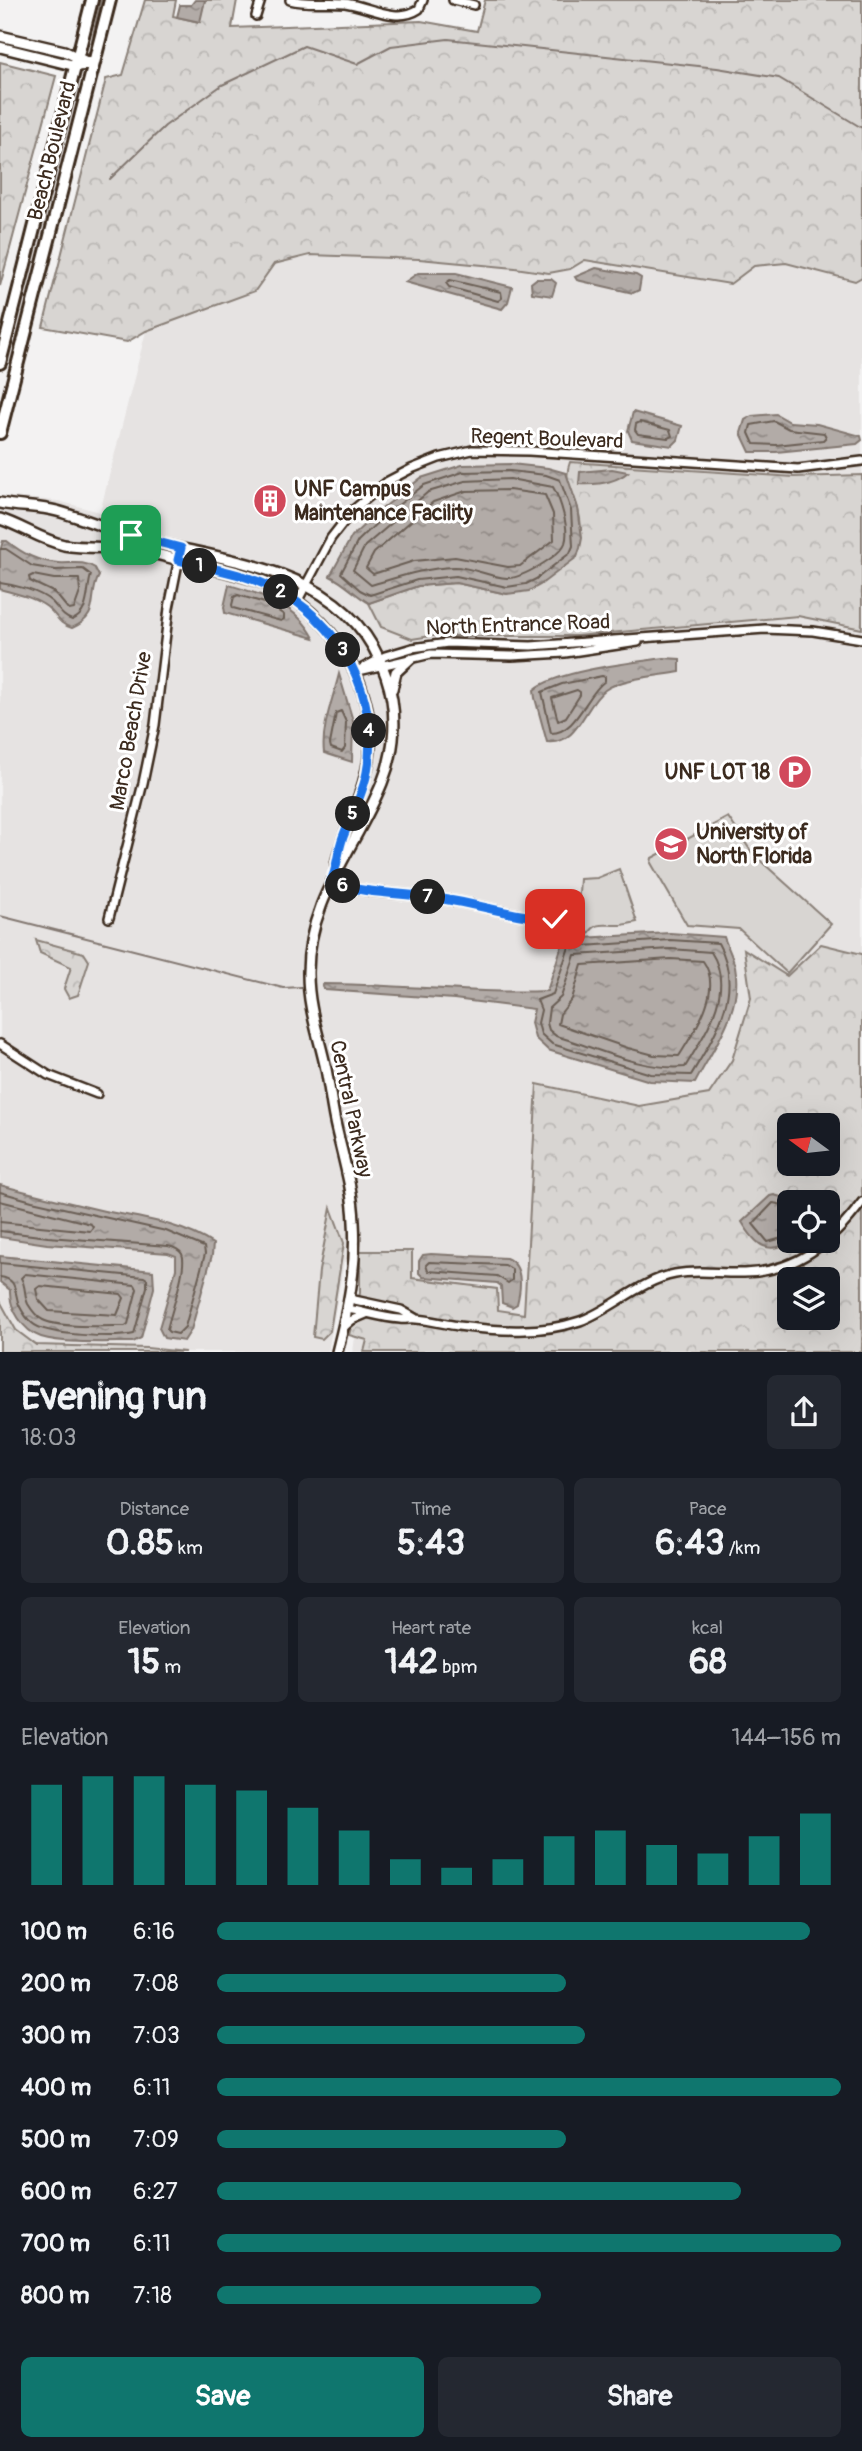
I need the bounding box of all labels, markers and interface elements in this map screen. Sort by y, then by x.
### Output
street label: Beach Boulevard [22,78,82,224]
street label: Regent Boulevard [470,423,624,455]
place label: UNF Campus Maintenance Facility [294,476,473,527]
building icon: UNF Campus Maintenance Facility [251,482,289,520]
pin [101,505,161,565]
icon: arrive [112,516,150,554]
pin: 1 [182,548,218,584]
text: 1 [196,553,203,577]
pin: 2 [264,574,298,610]
text: 2 [275,579,286,603]
street label: North Entrance Road [425,608,611,642]
pin: 3 [326,632,360,668]
text: 3 [337,637,348,661]
street label: Marco Beach Drive [104,649,158,813]
pin: 4 [352,714,386,748]
text: 4 [363,718,374,742]
parking icon: UNF LOT 18 [776,753,814,791]
place label: UNF LOT 18 [665,759,770,786]
pin: 5 [336,796,370,832]
text: 5 [347,801,358,825]
place label: University of North Florida [696,819,812,870]
school or university icon: University of North Florida [652,825,690,863]
pin: 6 [326,868,360,903]
text: 6 [337,873,348,897]
pin: 7 [410,880,446,914]
text: 7 [422,884,433,908]
pin [525,889,585,949]
icon: check [536,900,574,938]
street label: Central Parkway [323,1038,379,1180]
north arrow [777,1113,840,1176]
map controls [777,1113,840,1330]
button: locate [777,1190,840,1253]
button: layers [777,1267,840,1330]
text: Evening run [21,1373,207,1421]
button: share [767,1375,841,1449]
text: 18:03 [21,1423,76,1452]
text: Distance [120,1497,189,1521]
text: Time [411,1497,451,1521]
text: Pace [689,1497,726,1521]
text: 0.85 [106,1521,174,1565]
text: 5:43 [397,1521,465,1565]
text: 6:43 [655,1521,725,1565]
text: km [174,1536,203,1560]
text: /km [725,1536,760,1560]
text: Elevation [118,1616,191,1640]
text: Heart rate [391,1616,471,1640]
text: kcal [692,1616,723,1640]
text: 15 [128,1640,160,1684]
text: 142 [385,1640,438,1684]
text: 68 [689,1640,727,1684]
text: m [160,1655,181,1679]
text: bpm [438,1655,477,1679]
text: Elevation [21,1723,109,1752]
text: 144–156 m [732,1723,841,1752]
text: 100 m [21,1917,87,1946]
text: 6:16 [133,1917,175,1946]
text: 200 m [21,1969,91,1998]
text: 7:08 [133,1969,179,1998]
text: 300 m [21,2021,91,2050]
text: 7:03 [133,2021,180,2050]
text: 400 m [21,2073,91,2102]
text: 6:11 [133,2073,171,2102]
text: 500 m [21,2125,90,2154]
text: 7:09 [133,2125,179,2154]
text: 600 m [21,2177,91,2206]
text: 6:27 [133,2177,178,2206]
text: 700 m [21,2229,90,2258]
text: 6:11 [133,2229,171,2258]
text: 800 m [21,2281,89,2310]
text: 7:18 [133,2281,172,2310]
button: Save [21,2357,424,2437]
button: Share [438,2357,841,2437]

